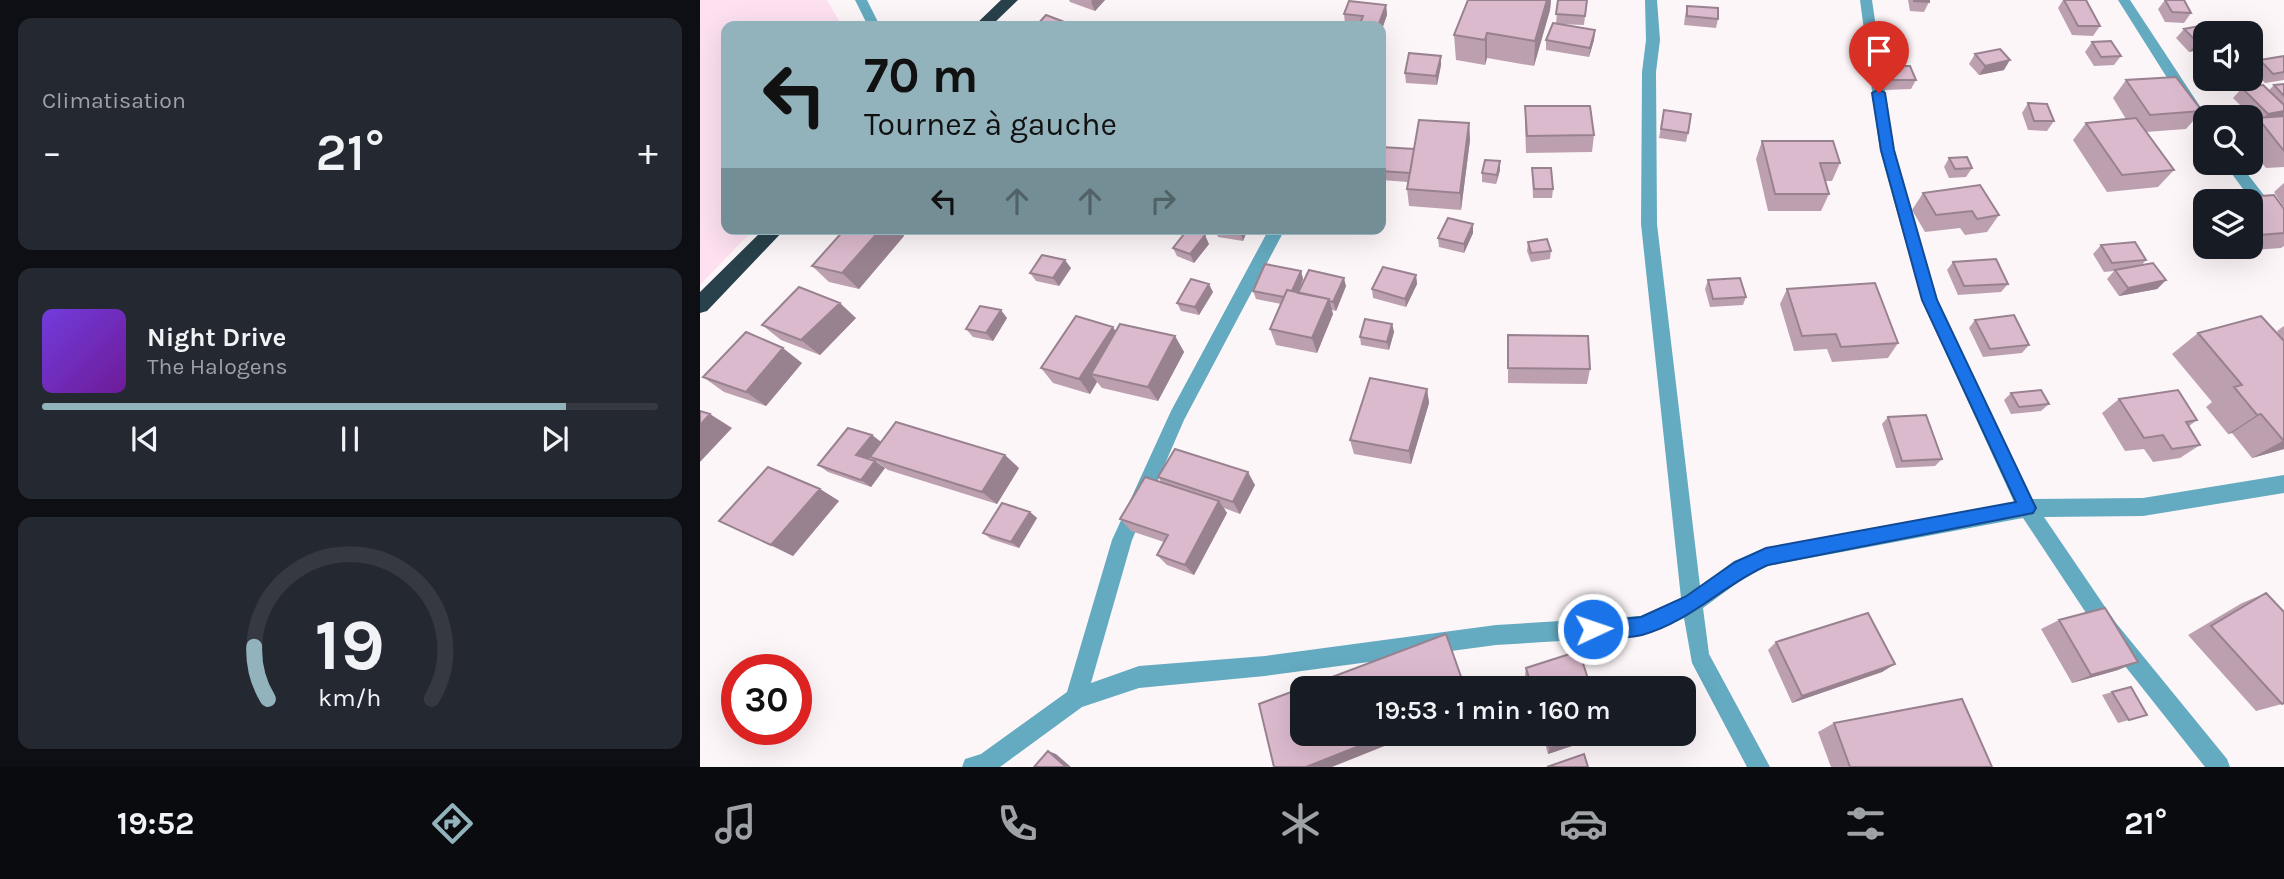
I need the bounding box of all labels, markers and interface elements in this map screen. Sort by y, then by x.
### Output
pin [1849,21,1909,93]
map controls [2193,21,2263,259]
button: sound [2193,21,2263,91]
icon: arrive [1860,32,1898,70]
text: 70 m [864,47,978,104]
icon: left [749,49,840,140]
text: Climatisation [42,87,186,114]
button: search [2193,105,2263,175]
text: Tournez à gauche [864,106,1117,143]
text: 21° [316,122,384,183]
text: − [42,130,62,175]
text: + [638,130,658,175]
icon: left [925,182,963,220]
icon: ahead [998,182,1036,220]
icon: ahead [1071,182,1109,220]
icon: right [1144,182,1182,220]
button: layers [2193,189,2263,259]
text: Night Drive [147,322,286,353]
text: The Halogens [147,353,287,380]
icon: previous [126,420,164,458]
icon: pause [331,420,369,458]
icon: next [536,420,574,458]
position arrow [1556,592,1630,666]
text: 19 [315,603,385,688]
speed limit sign: 30 [721,654,812,745]
text: km/h [318,683,382,712]
text: 19:53 · 1 min · 160 m [1375,695,1611,726]
icon: directions [428,799,477,848]
icon: music [711,799,760,848]
icon: phone [993,799,1042,848]
icon: climate [1276,799,1325,848]
icon: car [1559,799,1608,848]
icon: filters [1841,799,1890,848]
text: 19:52 [117,805,194,842]
text: 21° [2124,805,2167,842]

